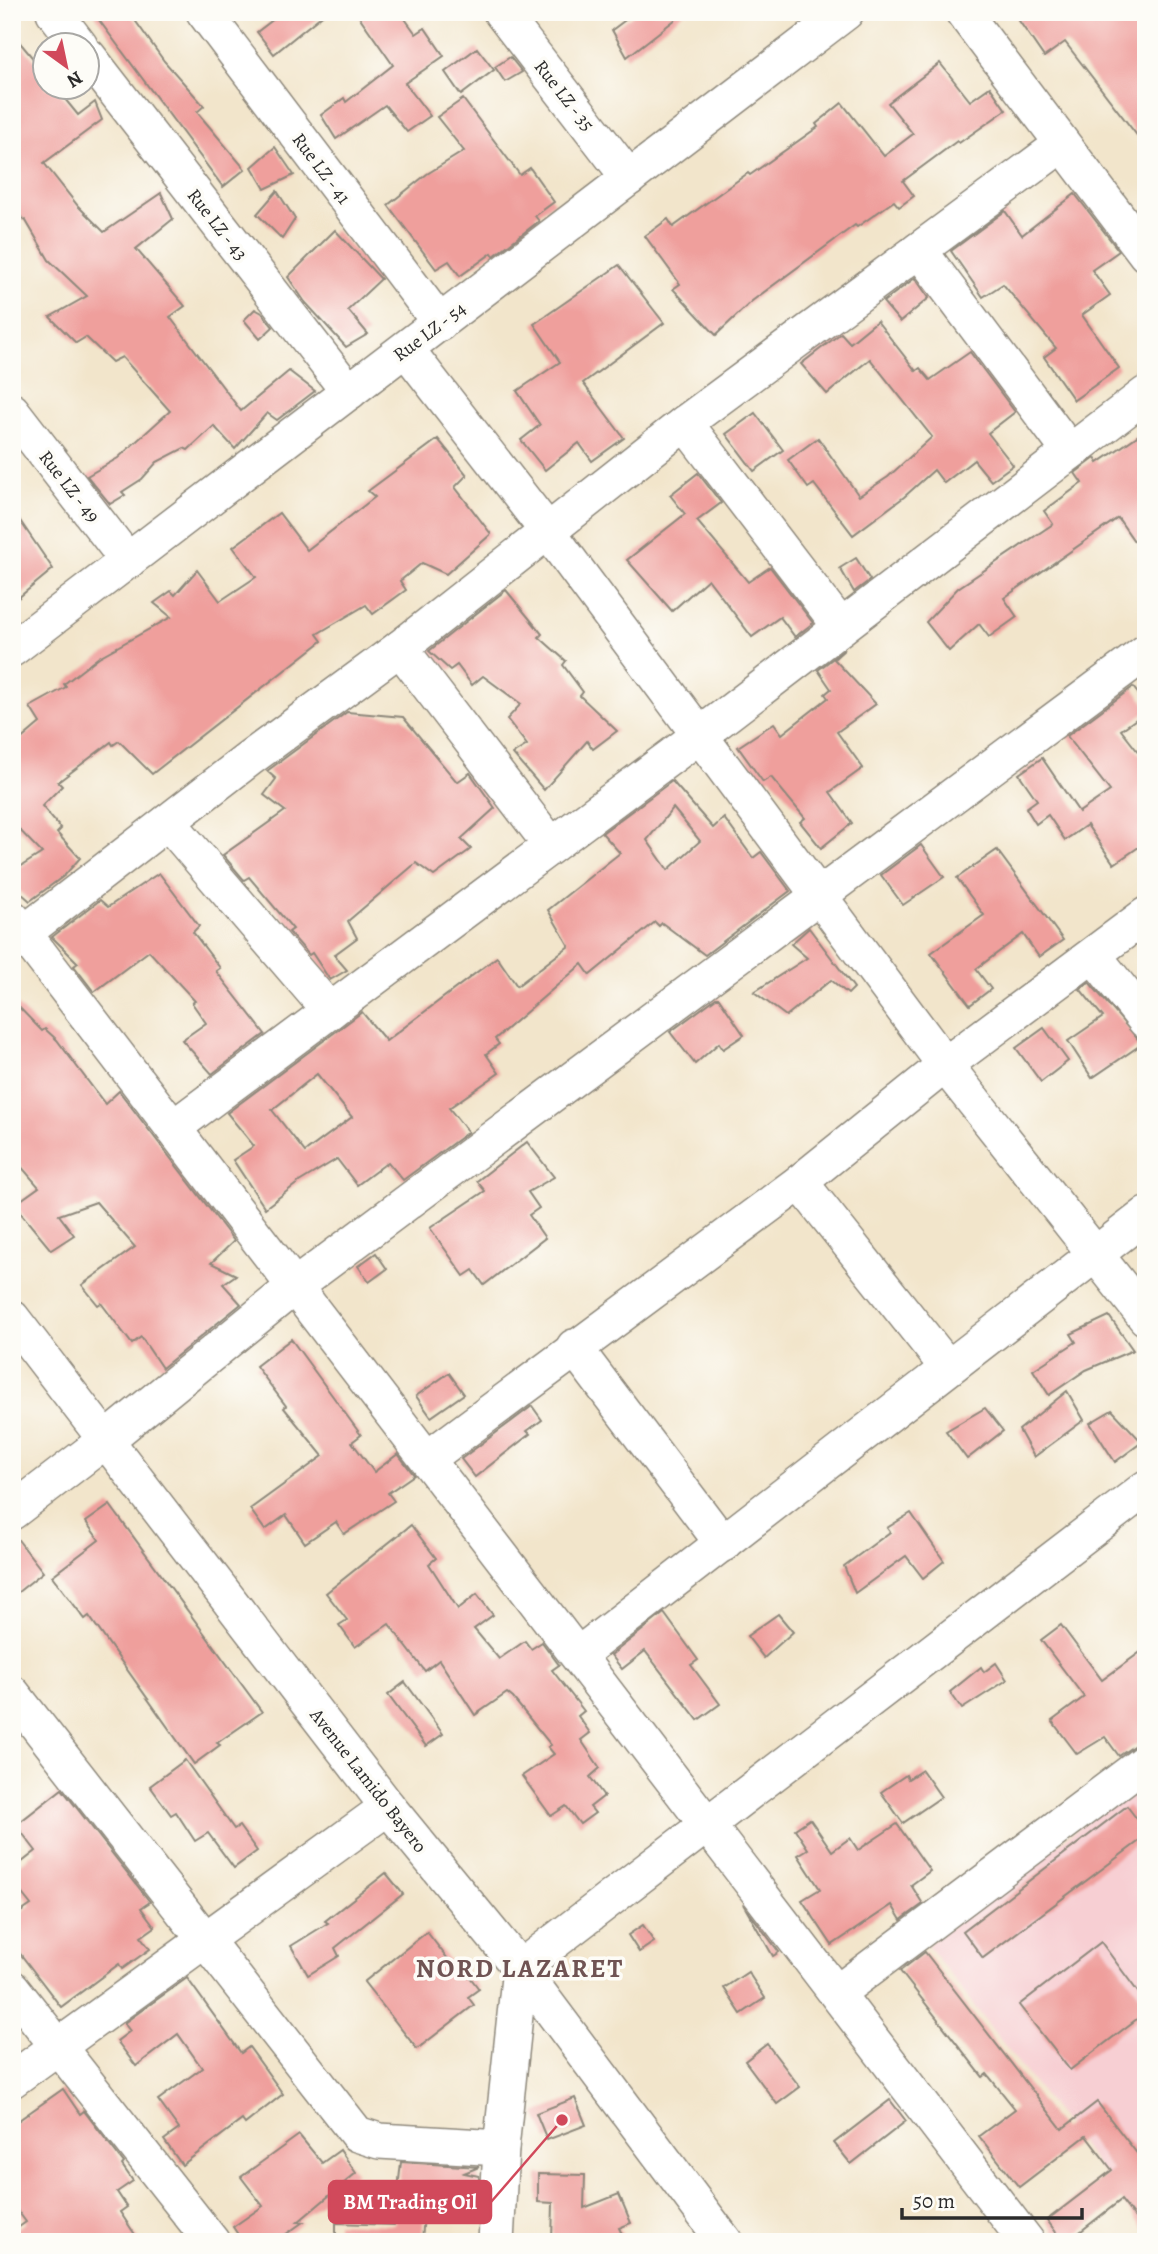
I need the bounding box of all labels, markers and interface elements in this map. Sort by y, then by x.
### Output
north arrow [32,32,102,102]
street label: Rue LZ - 35 [528,54,600,137]
text: N [62,65,88,94]
street label: Rue LZ - 41 [286,128,357,210]
street label: Rue LZ - 43 [181,183,253,266]
street label: Rue LZ - 54 [388,296,472,368]
street label: Rue LZ - 49 [33,445,106,528]
street label: Avenue Lamido Bayero [303,1702,433,1858]
district label: NORD LAZARET [416,1951,624,1986]
scale bar [902,2177,1083,2221]
callout: BM Trading Oil [329,2181,491,2223]
text: 50 m [913,2187,955,2215]
text: BM Trading Oil [343,2188,477,2216]

